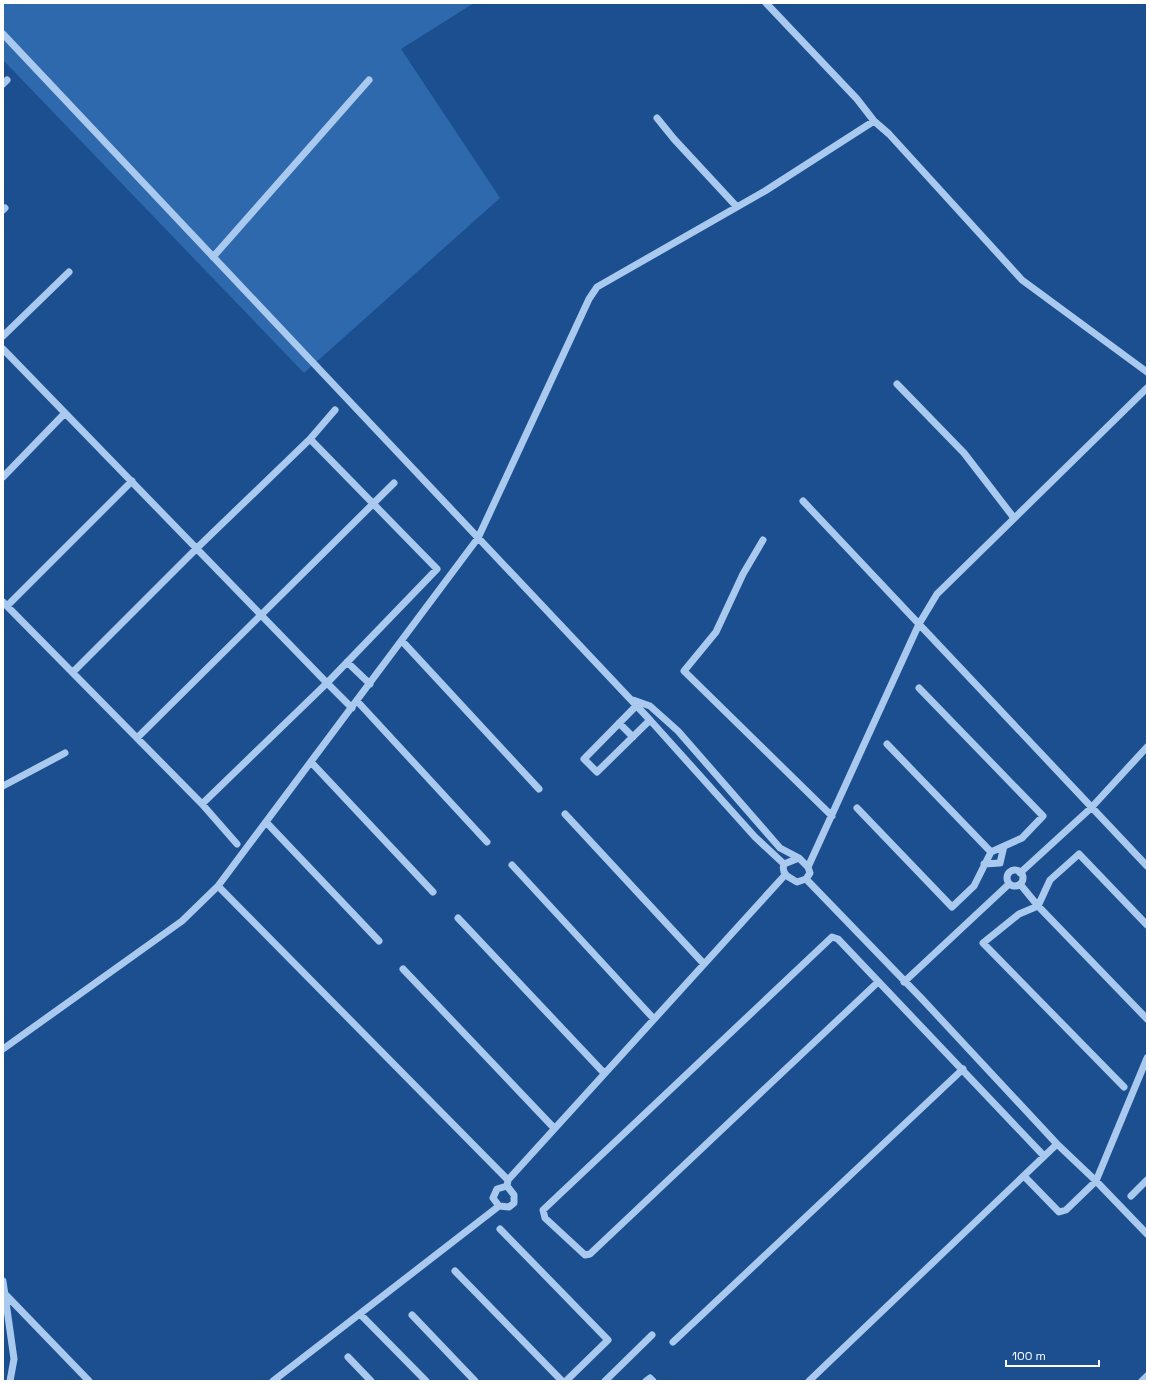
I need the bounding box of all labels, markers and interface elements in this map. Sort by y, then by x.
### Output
scale bar [1006,1342,1099,1368]
text: 100 m [1012,1348,1046,1364]

